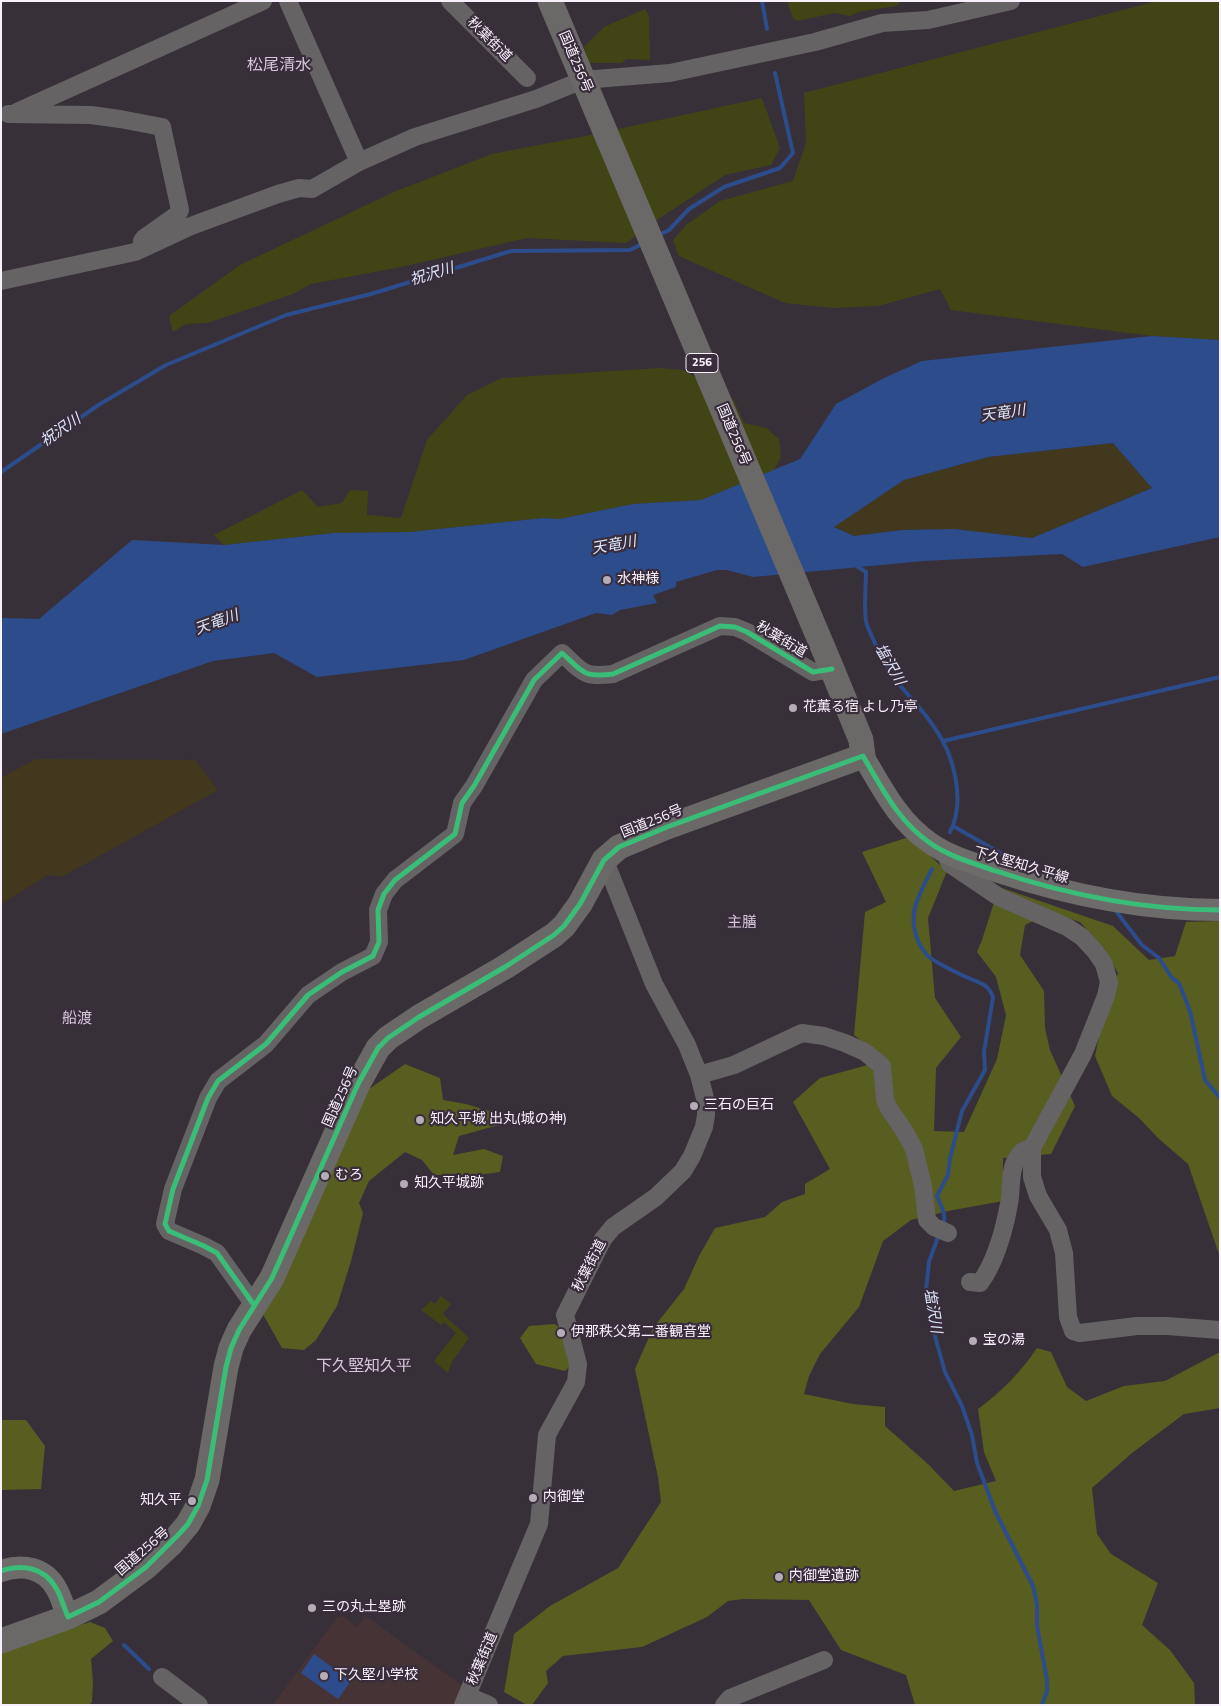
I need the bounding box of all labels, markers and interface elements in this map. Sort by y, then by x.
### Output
street label: 秋葉街道 [463,14,515,66]
street label: 国道256号 [554,29,596,95]
district label: 松尾清水 [247,56,311,76]
water label: 祝沢川 [408,260,456,290]
road number: 256 [686,353,718,372]
street label: 国道256号 [712,402,754,468]
water label: 天竜川 [979,402,1027,426]
water label: 祝沢川 [37,411,85,451]
water label: 天竜川 [590,533,638,559]
place label: 水神様 [617,572,659,588]
marker: 水神様 [601,574,613,586]
water label: 天竜川 [193,607,241,639]
street label: 秋葉街道 [753,618,809,662]
water label: 塩沢川 [870,641,908,689]
place label: 花薫る宿 よし乃亭 [803,700,918,716]
marker: 花薫る宿 よし乃亭 [787,702,799,714]
street label: 国道256号 [618,802,686,842]
street label: 下久堅知久平線 [972,844,1070,888]
district label: 主膳 [727,914,757,932]
district label: 船渡 [62,1010,92,1028]
street label: 国道256号 [320,1064,362,1130]
place label: 三石の巨石 [704,1098,774,1114]
marker: 三石の巨石 [688,1100,700,1112]
place label: 知久平城 出丸(城の神) [430,1112,566,1128]
marker: 知久平城 出丸(城の神) [414,1114,426,1126]
place label: むろ [335,1168,363,1184]
marker: むろ [319,1170,331,1182]
place label: 知久平城跡 [414,1176,484,1192]
marker: 知久平城跡 [398,1178,410,1190]
street label: 秋葉街道 [570,1237,610,1295]
water label: 塩沢川 [920,1287,944,1335]
place label: 伊那秩父第二番観音堂 [571,1325,711,1341]
marker: 伊那秩父第二番観音堂 [555,1327,567,1339]
place label: 宝の湯 [983,1333,1025,1349]
marker: 宝の湯 [967,1335,979,1347]
district label: 下久堅知久平 [316,1357,412,1377]
place label: 内御堂 [543,1490,585,1506]
marker: 内御堂 [527,1492,539,1504]
place label: 知久平 [140,1493,182,1509]
marker: 知久平 [186,1495,198,1507]
street label: 国道256号 [113,1524,173,1580]
place label: 内御堂遺跡 [789,1569,859,1585]
marker: 内御堂遺跡 [773,1571,785,1583]
place label: 三の丸土塁跡 [322,1600,406,1616]
marker: 三の丸土塁跡 [306,1602,318,1614]
street label: 秋葉街道 [464,1630,502,1688]
place label: 下久堅小学校 [334,1668,418,1684]
marker: 下久堅小学校 [318,1670,330,1682]

